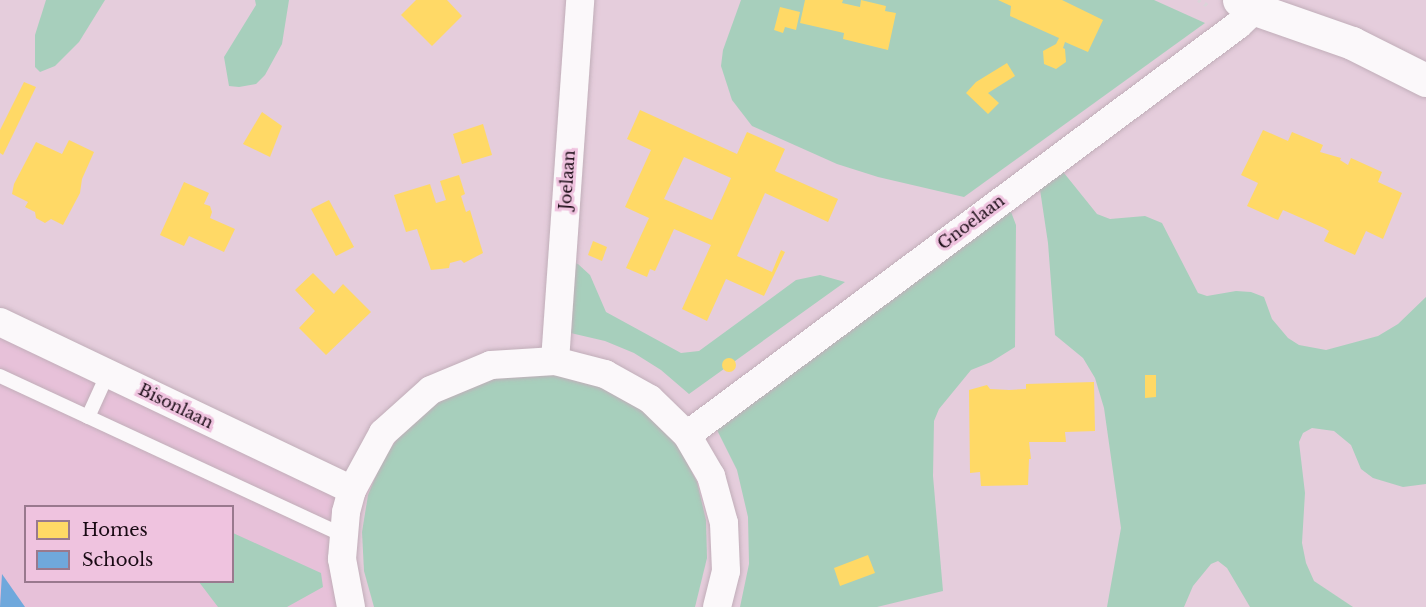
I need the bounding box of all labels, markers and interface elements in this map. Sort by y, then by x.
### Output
street label: Joelaan [555,150,579,210]
street label: Gnoelaan [934,191,1008,253]
street label: Bisonlaan [136,380,216,432]
legend [24,505,234,583]
text: Homes [82,519,148,541]
text: Schools [82,549,153,571]

